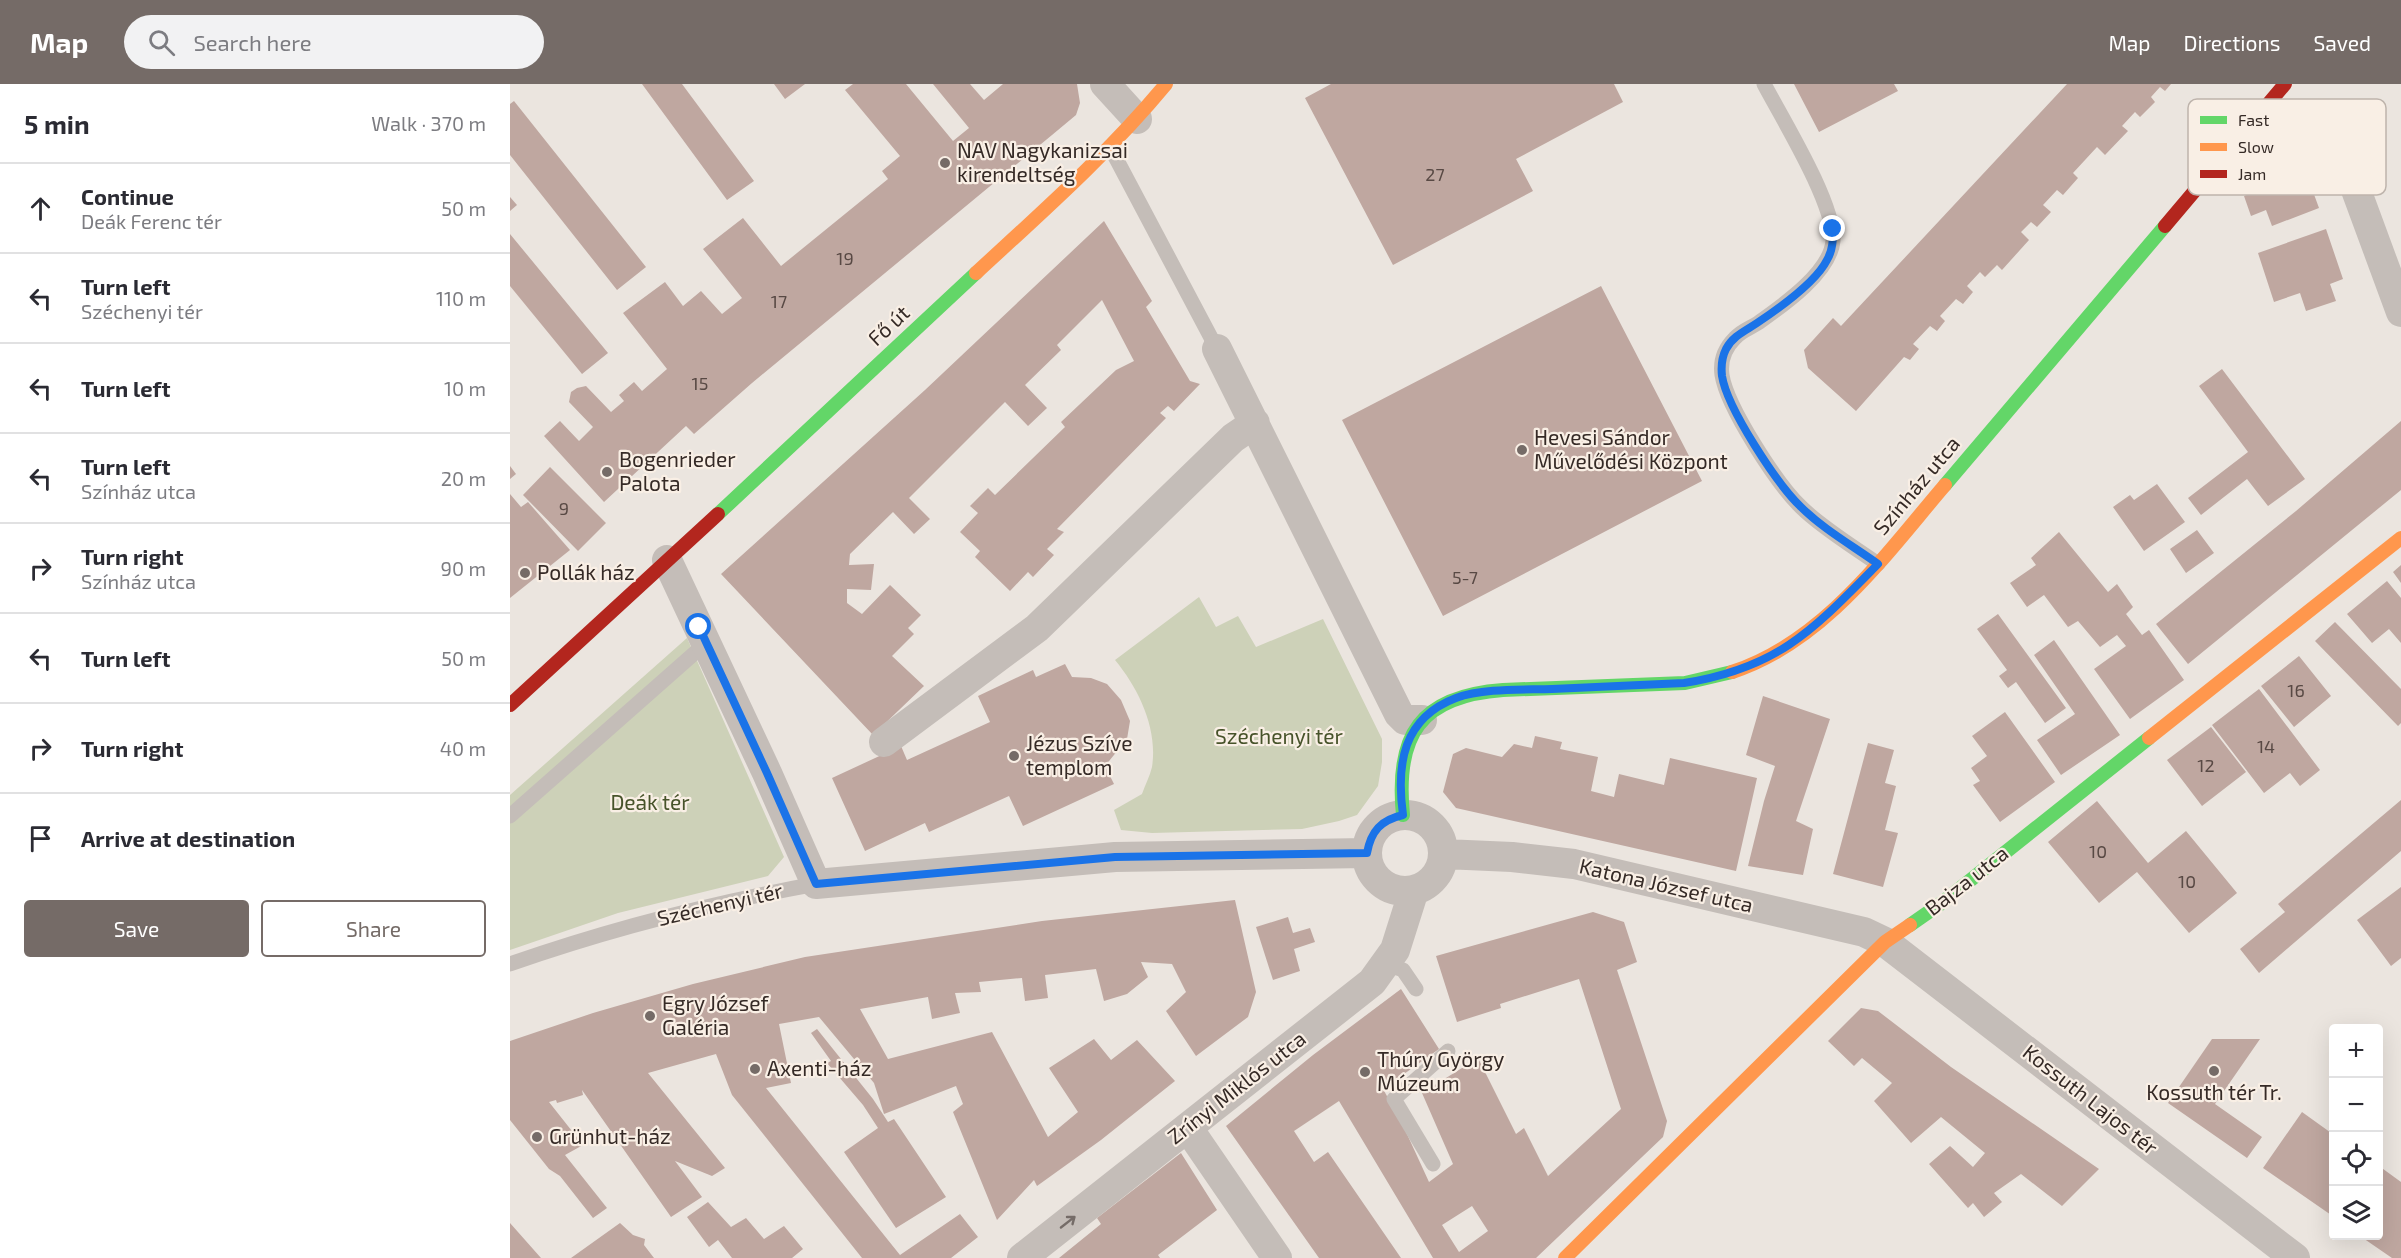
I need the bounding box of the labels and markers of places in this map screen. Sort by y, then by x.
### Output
place label: NAV Nagykanizsai kirendeltség [957,137,1128,186]
marker: NAV Nagykanizsai kirendeltség [938,156,952,170]
place label: Hevesi Sándor Művelődési Központ [1534,424,1728,473]
marker: Hevesi Sándor Művelődési Központ [1515,443,1529,457]
place label: Bogenrieder Palota [619,446,736,495]
marker: Bogenrieder Palota [600,465,614,479]
place label: Pollák ház [537,559,635,584]
marker: Pollák ház [518,566,532,580]
place label: Jézus Szíve templom [1026,730,1132,779]
marker: Jézus Szíve templom [1007,749,1021,763]
place label: Egry József Galéria [662,990,770,1039]
marker: Egry József Galéria [643,1009,657,1023]
place label: Thúry György Múzeum [1377,1046,1504,1095]
place label: Axenti-ház [767,1055,871,1080]
marker: Axenti-ház [748,1062,762,1076]
marker: Kossuth tér Tr. [2207,1064,2221,1078]
marker: Thúry György Múzeum [1358,1065,1372,1079]
place label: Kossuth tér Tr. [2146,1079,2282,1104]
place label: Grünhut-ház [549,1123,671,1148]
marker: Grünhut-ház [530,1130,544,1144]

